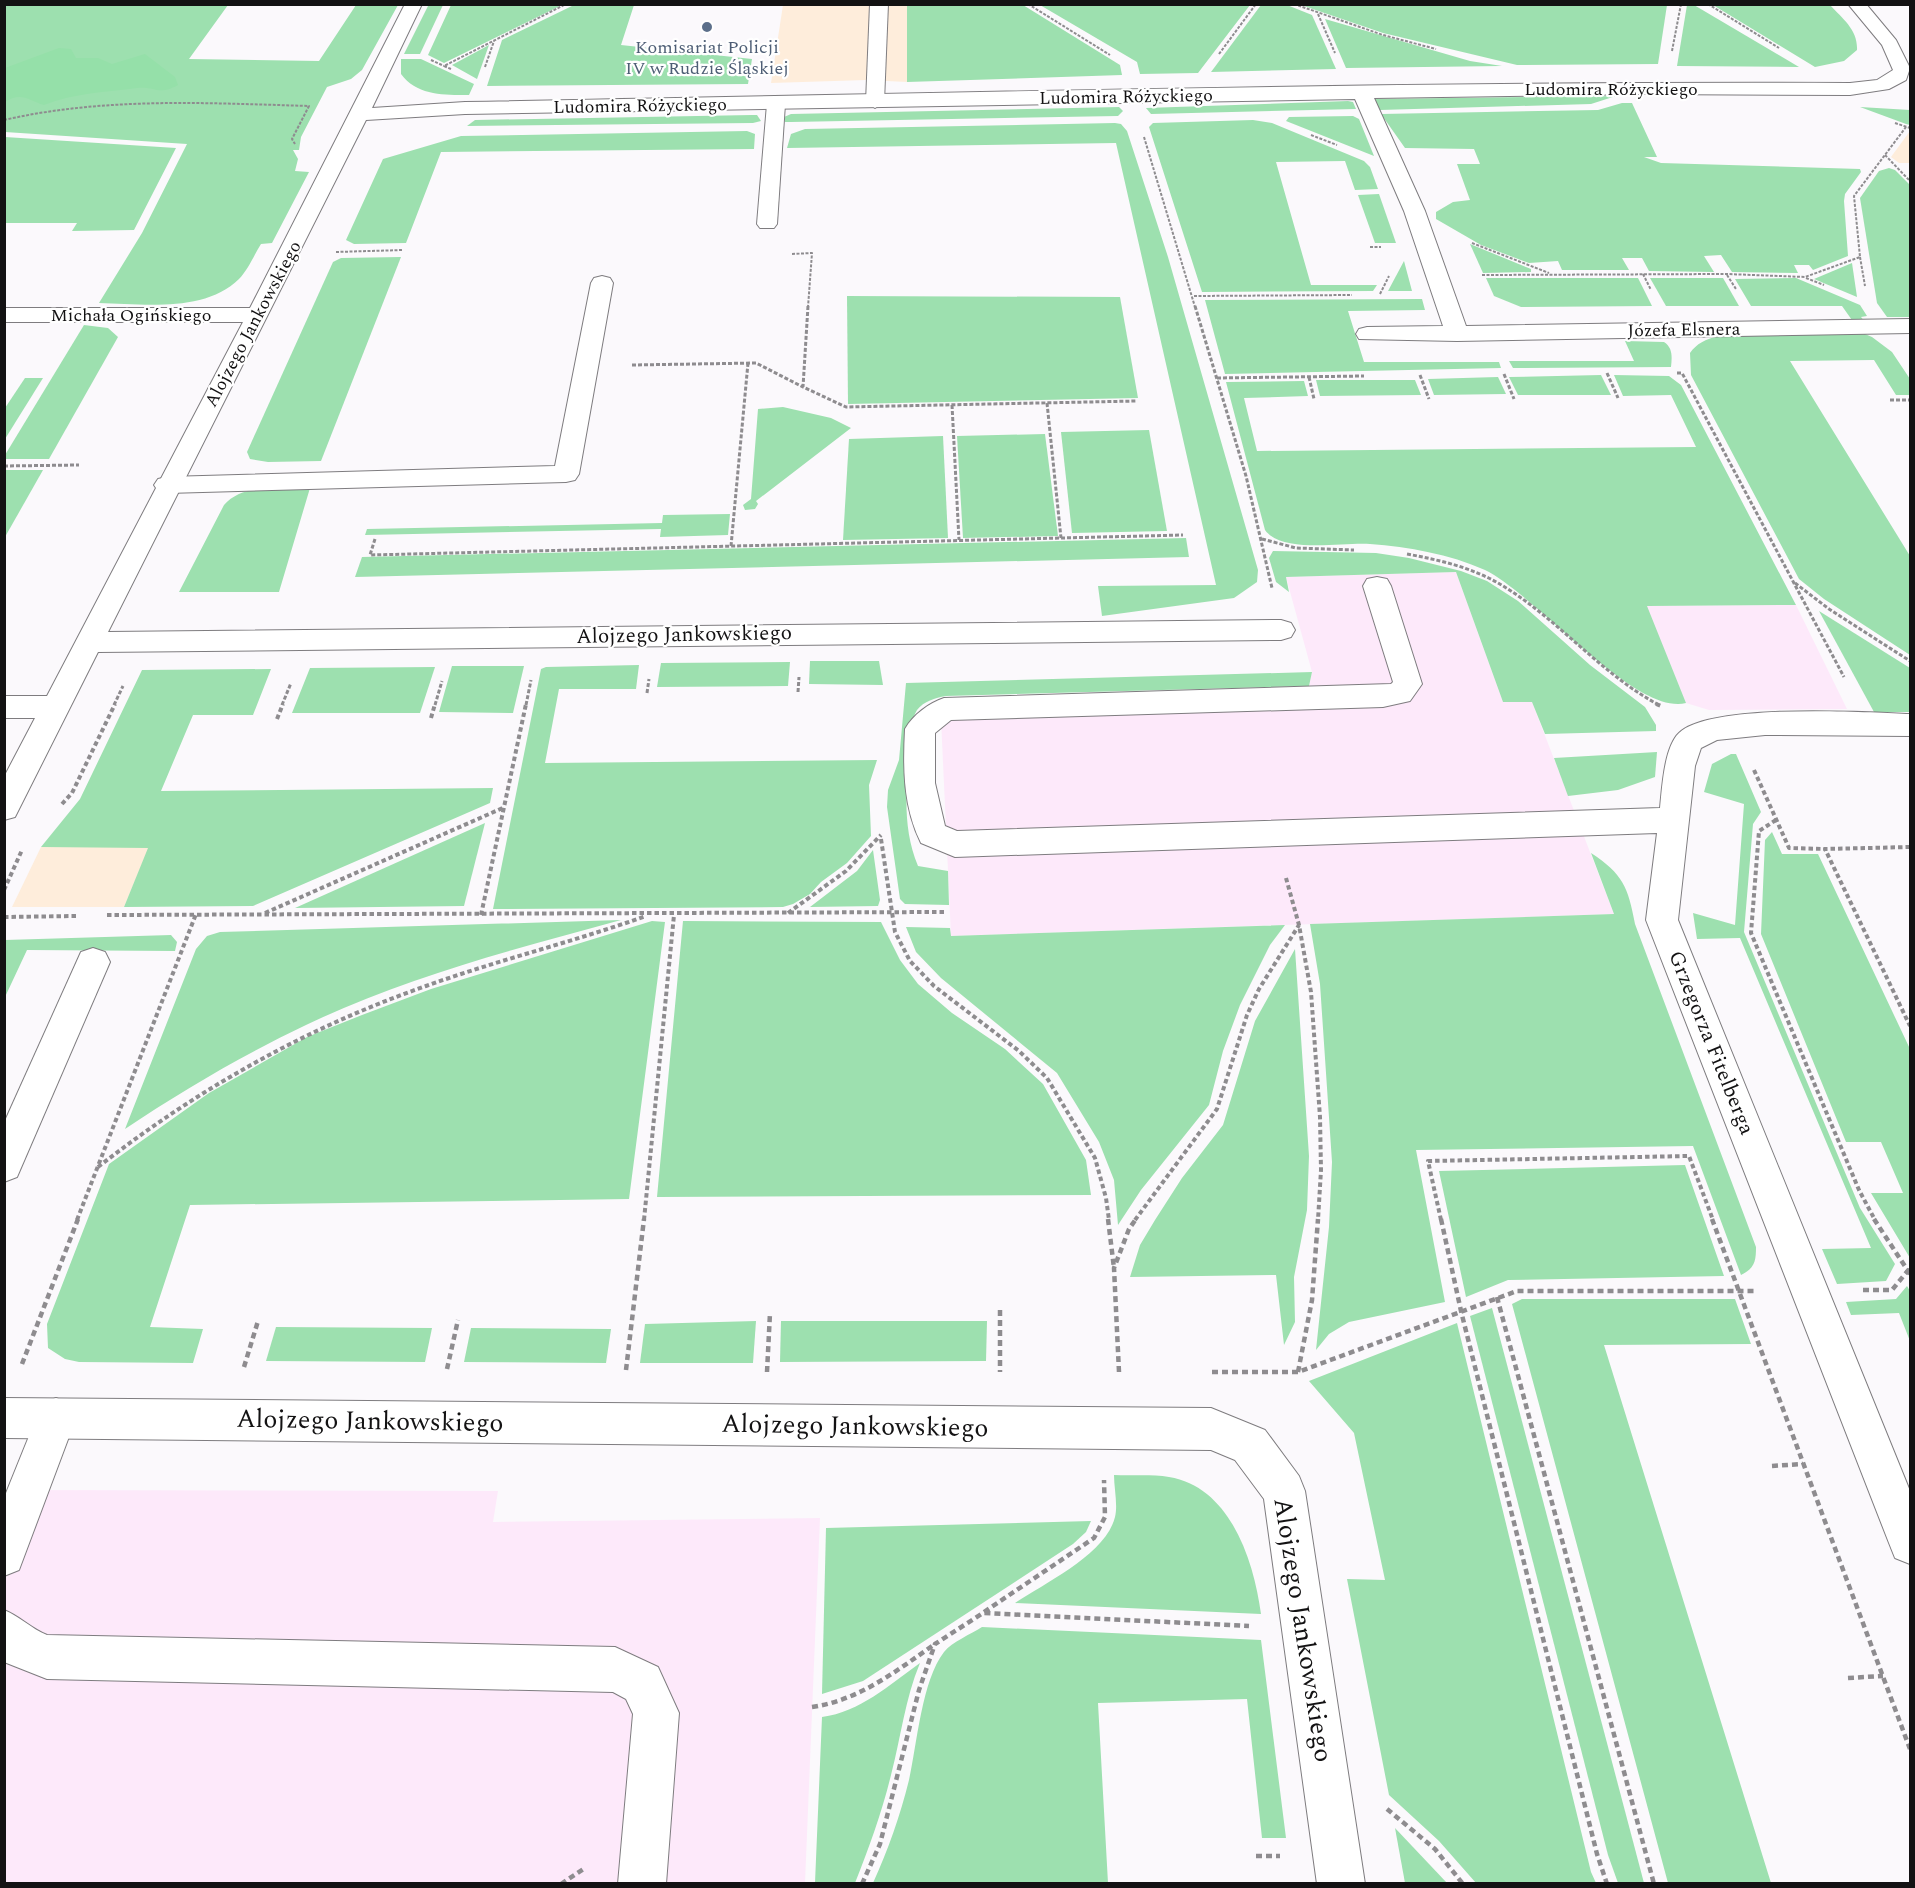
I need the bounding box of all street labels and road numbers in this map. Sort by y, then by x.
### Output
street label: Ludomira Różyckiego [1524,76,1698,103]
street label: Ludomira Różyckiego [1039,82,1213,112]
street label: Ludomira Różyckiego [553,91,727,121]
street label: Alojzego Jankowskiego [198,236,308,412]
street label: Michała Ogińskiego [51,302,211,329]
street label: Józefa Elsnera [1627,316,1741,344]
street label: Alojzego Jankowskiego [576,617,792,653]
street label: Grzegorza Fitelberga [1659,946,1763,1141]
street label: Alojzego Jankowskiego [236,1399,504,1443]
street label: Alojzego Jankowskiego [721,1404,989,1448]
street label: Alojzego Jankowskiego [1262,1495,1344,1765]

